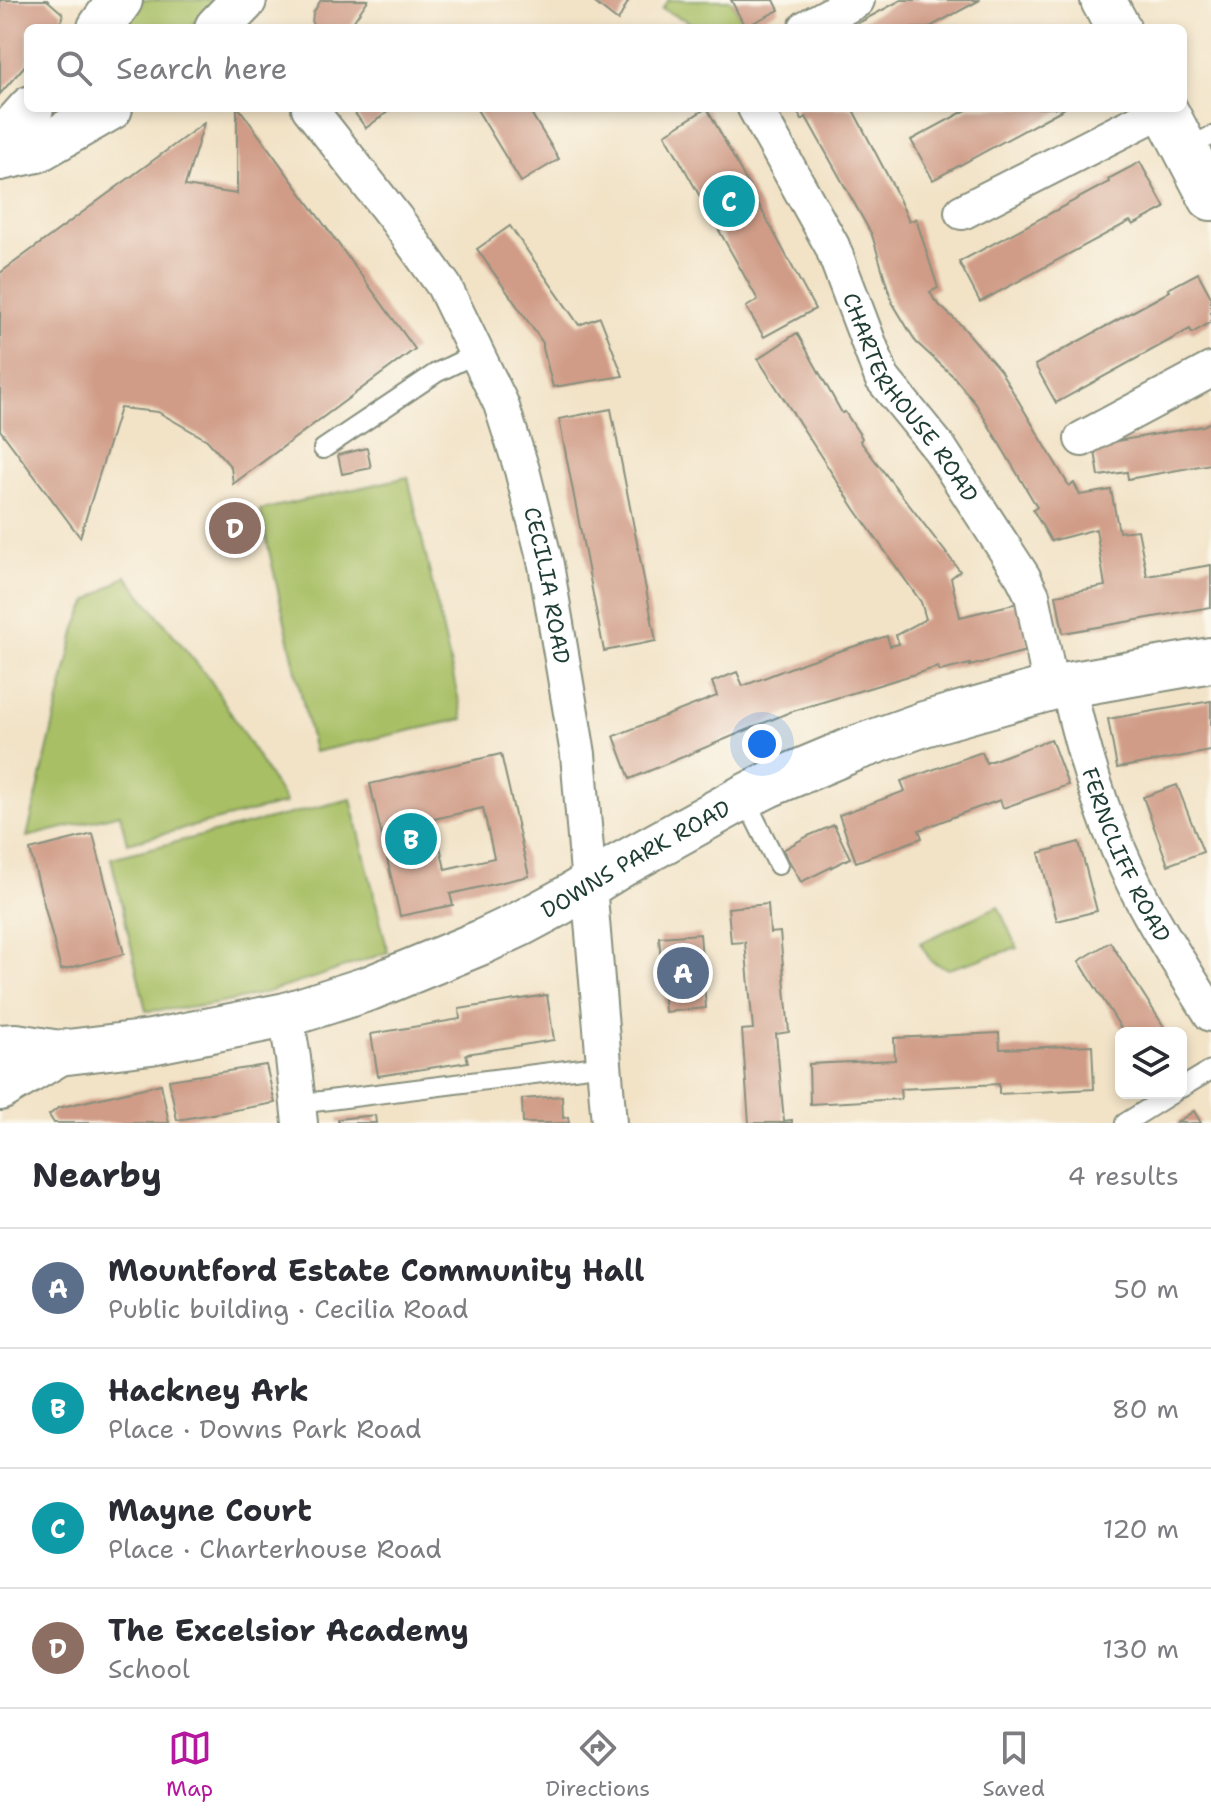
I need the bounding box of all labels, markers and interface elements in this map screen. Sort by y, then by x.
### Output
search box [24,24,1187,112]
icon: search [52,46,96,90]
text: Search here [116,48,287,89]
pin: C [703,171,755,231]
street label: CHARTERHOUSE ROAD [836,289,985,508]
pin: D [209,498,261,558]
street label: CECILIA ROAD [517,504,576,666]
your location [742,724,782,764]
street label: FERNCLIFF ROAD [1075,764,1177,948]
street label: DOWNS PARK ROAD [536,793,736,925]
pin: B [385,809,437,869]
pin: A [657,943,709,1003]
map controls [1115,1027,1187,1099]
button: layers [1115,1027,1187,1099]
text: Nearby [32,1152,162,1198]
text: 4 results [1067,1158,1179,1193]
text: Mountford Estate Community Hall [108,1250,645,1291]
text: A [48,1271,68,1306]
text: 50 m [1114,1271,1179,1306]
text: Public building · Cecilia Road [108,1291,469,1326]
text: Hackney Ark [108,1370,309,1411]
text: B [50,1391,66,1426]
text: 80 m [1112,1391,1179,1426]
text: Place · Downs Park Road [108,1411,422,1446]
text: Mayne Court [108,1490,312,1531]
text: C [50,1511,66,1546]
text: 120 m [1103,1511,1179,1546]
text: Place · Charterhouse Road [108,1531,442,1566]
text: The Excelsior Academy [108,1610,469,1651]
text: D [49,1631,67,1666]
text: 130 m [1102,1631,1179,1666]
text: School [108,1651,190,1686]
tab: Map [166,1726,213,1803]
tab: Directions [545,1726,650,1803]
tab: Saved [982,1726,1045,1803]

